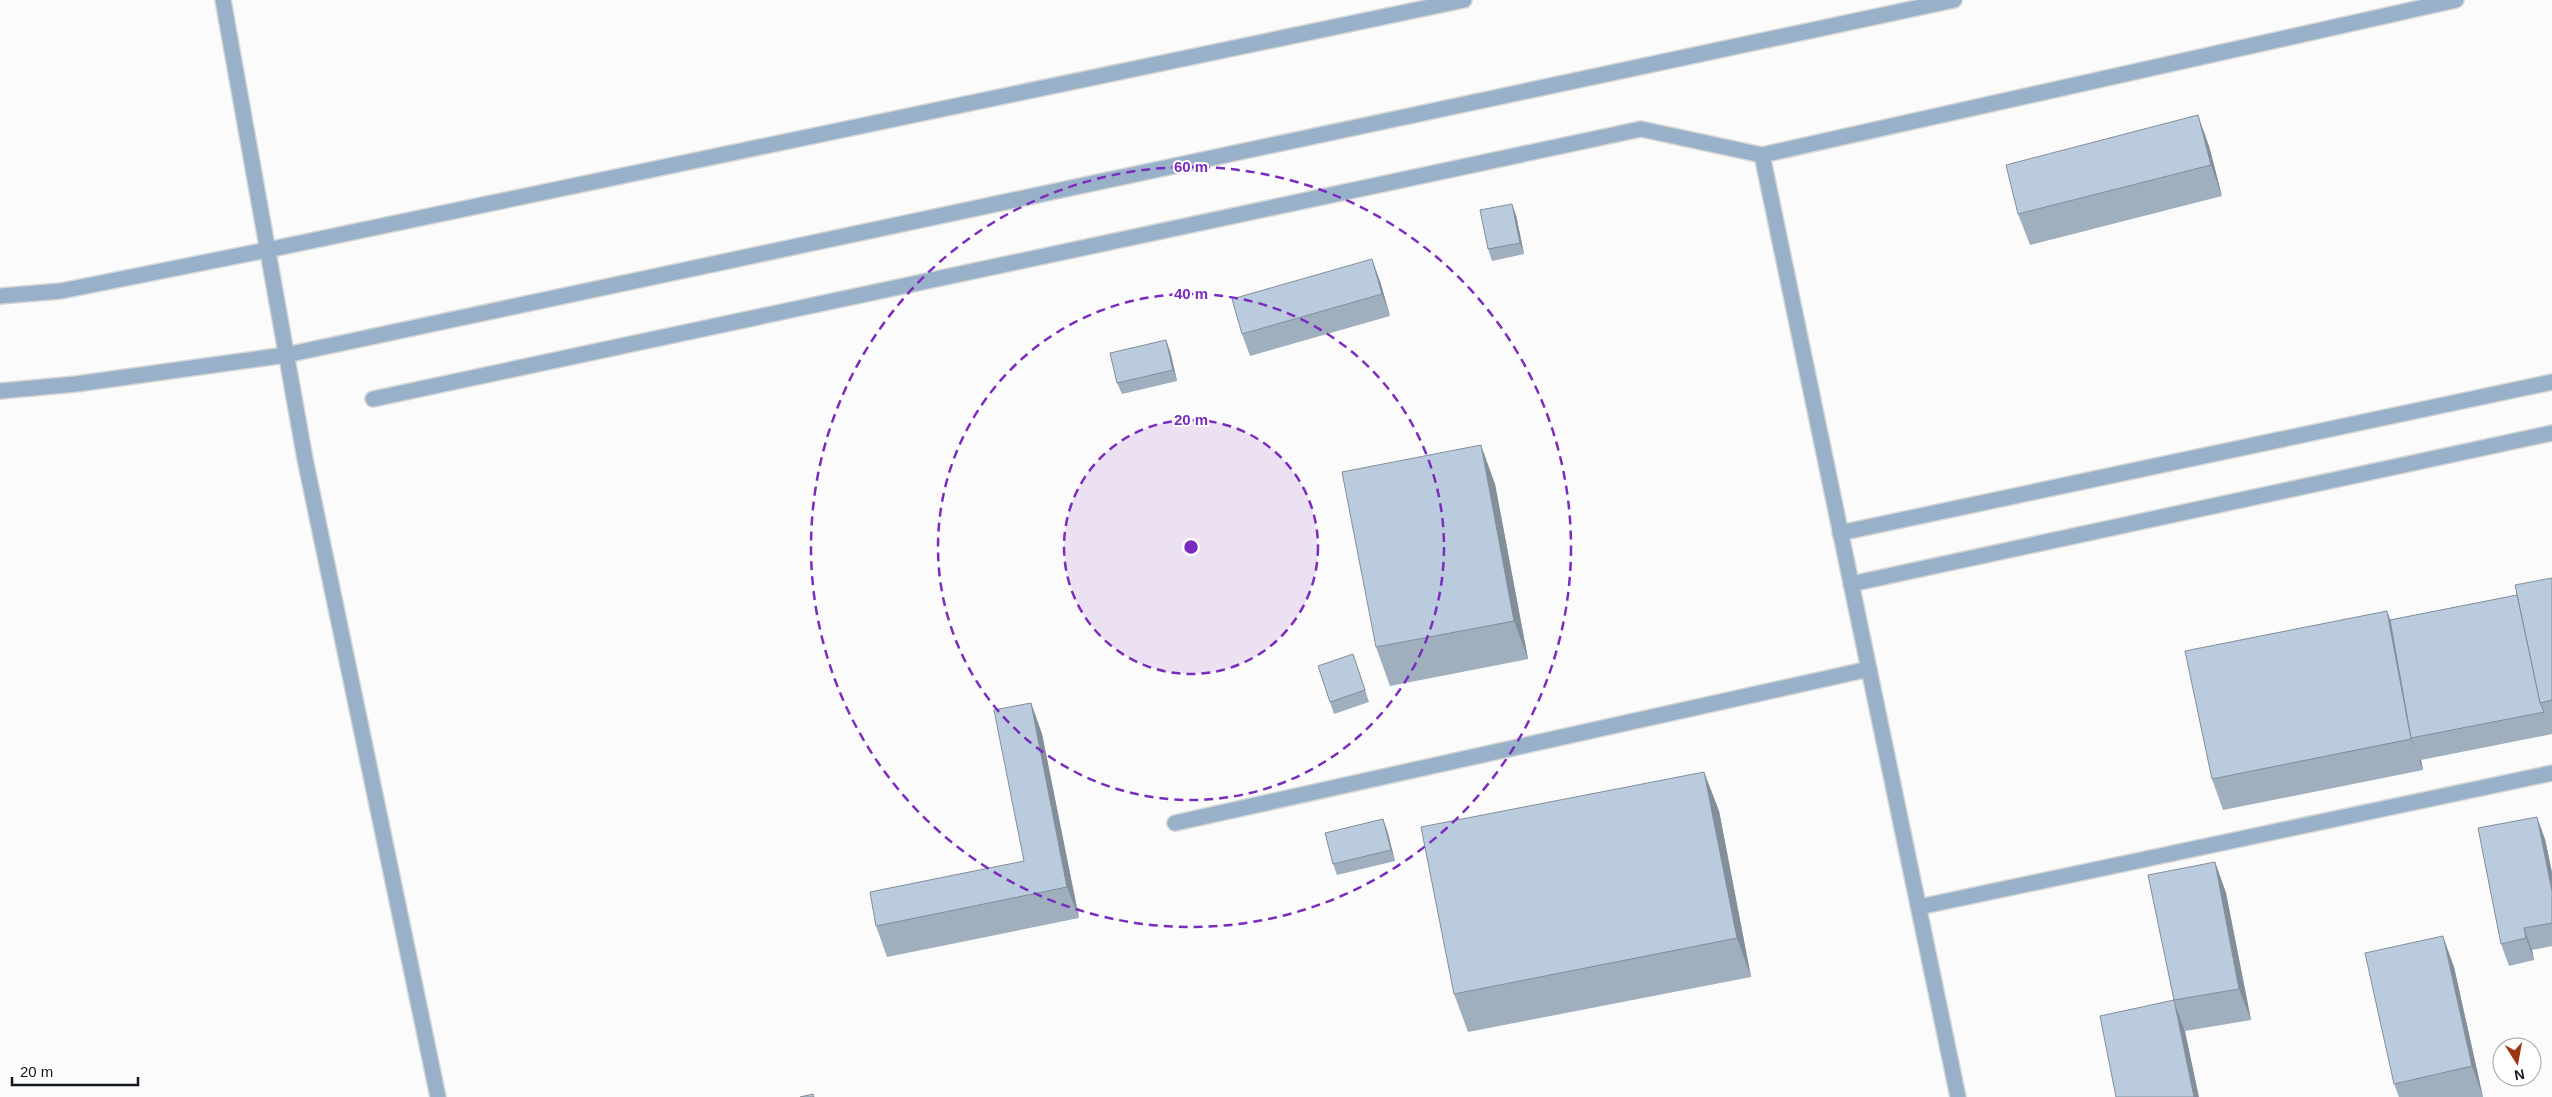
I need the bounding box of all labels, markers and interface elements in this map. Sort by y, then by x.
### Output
text: 60 m [1174,158,1208,175]
text: 40 m [1174,285,1208,302]
text: 20 m [1174,411,1208,428]
centre of rings [1182,538,1200,556]
north arrow [2492,1037,2542,1087]
scale bar [12,1054,139,1086]
text: 20 m [20,1063,53,1080]
text: N [2513,1066,2526,1084]

